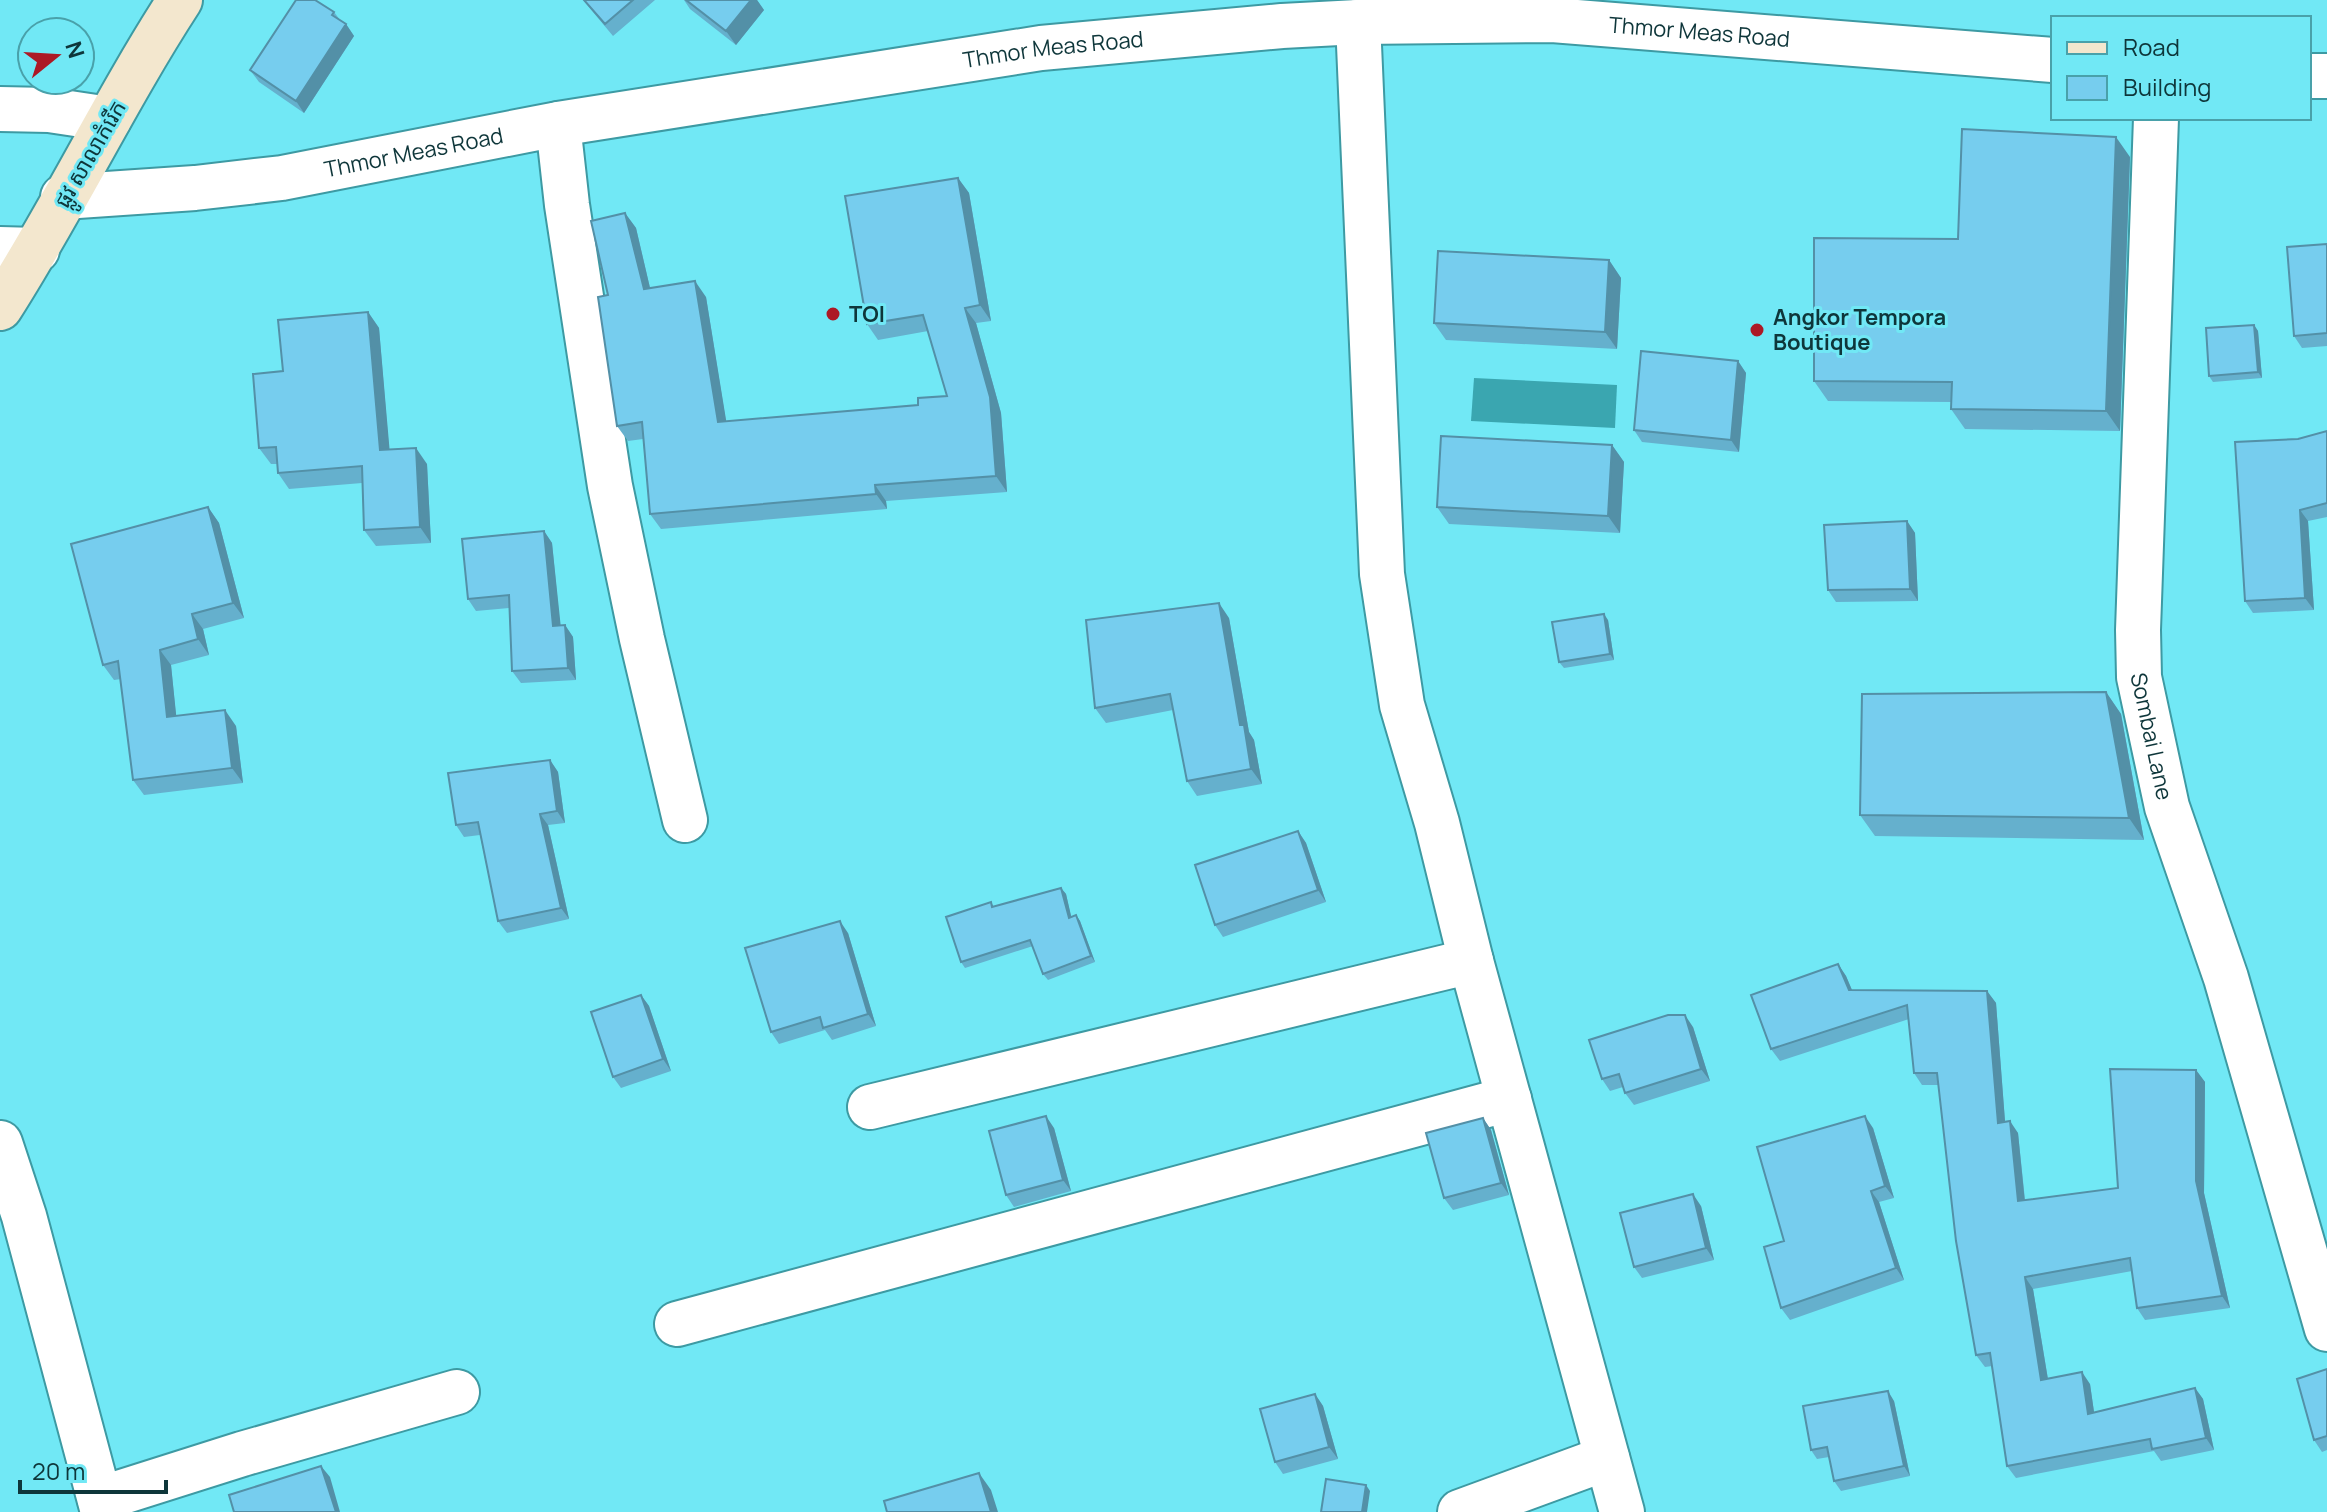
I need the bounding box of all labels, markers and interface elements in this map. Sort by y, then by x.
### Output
street label: Thmor Meas Road [1608,10,1791,54]
north arrow [16,16,96,96]
legend [2051,16,2311,120]
street label: Thmor Meas Road [961,24,1145,75]
text: Road [2123,30,2180,63]
text: N [58,38,92,62]
text: Building [2123,70,2211,103]
street label: ផ្លូវ សាលាកំរើក [47,95,138,216]
street label: Thmor Meas Road [322,120,506,184]
place label: TOI [849,299,885,329]
place label: Angkor Tempora Boutique [1773,302,1946,357]
marker: TOI [824,305,842,323]
marker: Angkor Tempora Boutique [1748,321,1766,339]
street label: Sombai Lane [2123,670,2180,803]
scale bar [20,1444,166,1494]
text: 20 m [32,1454,85,1487]

